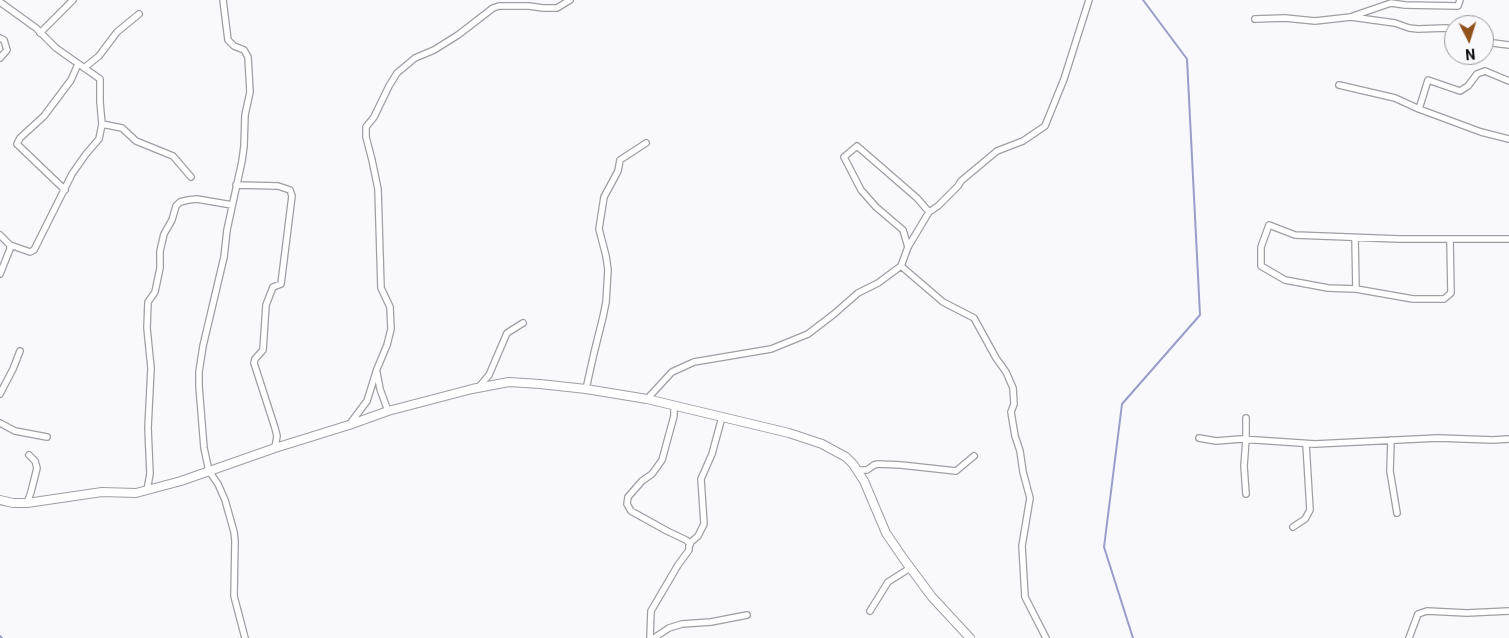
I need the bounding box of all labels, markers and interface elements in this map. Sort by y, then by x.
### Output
north arrow [1444,15,1494,65]
text: N [1465,46,1476,62]

